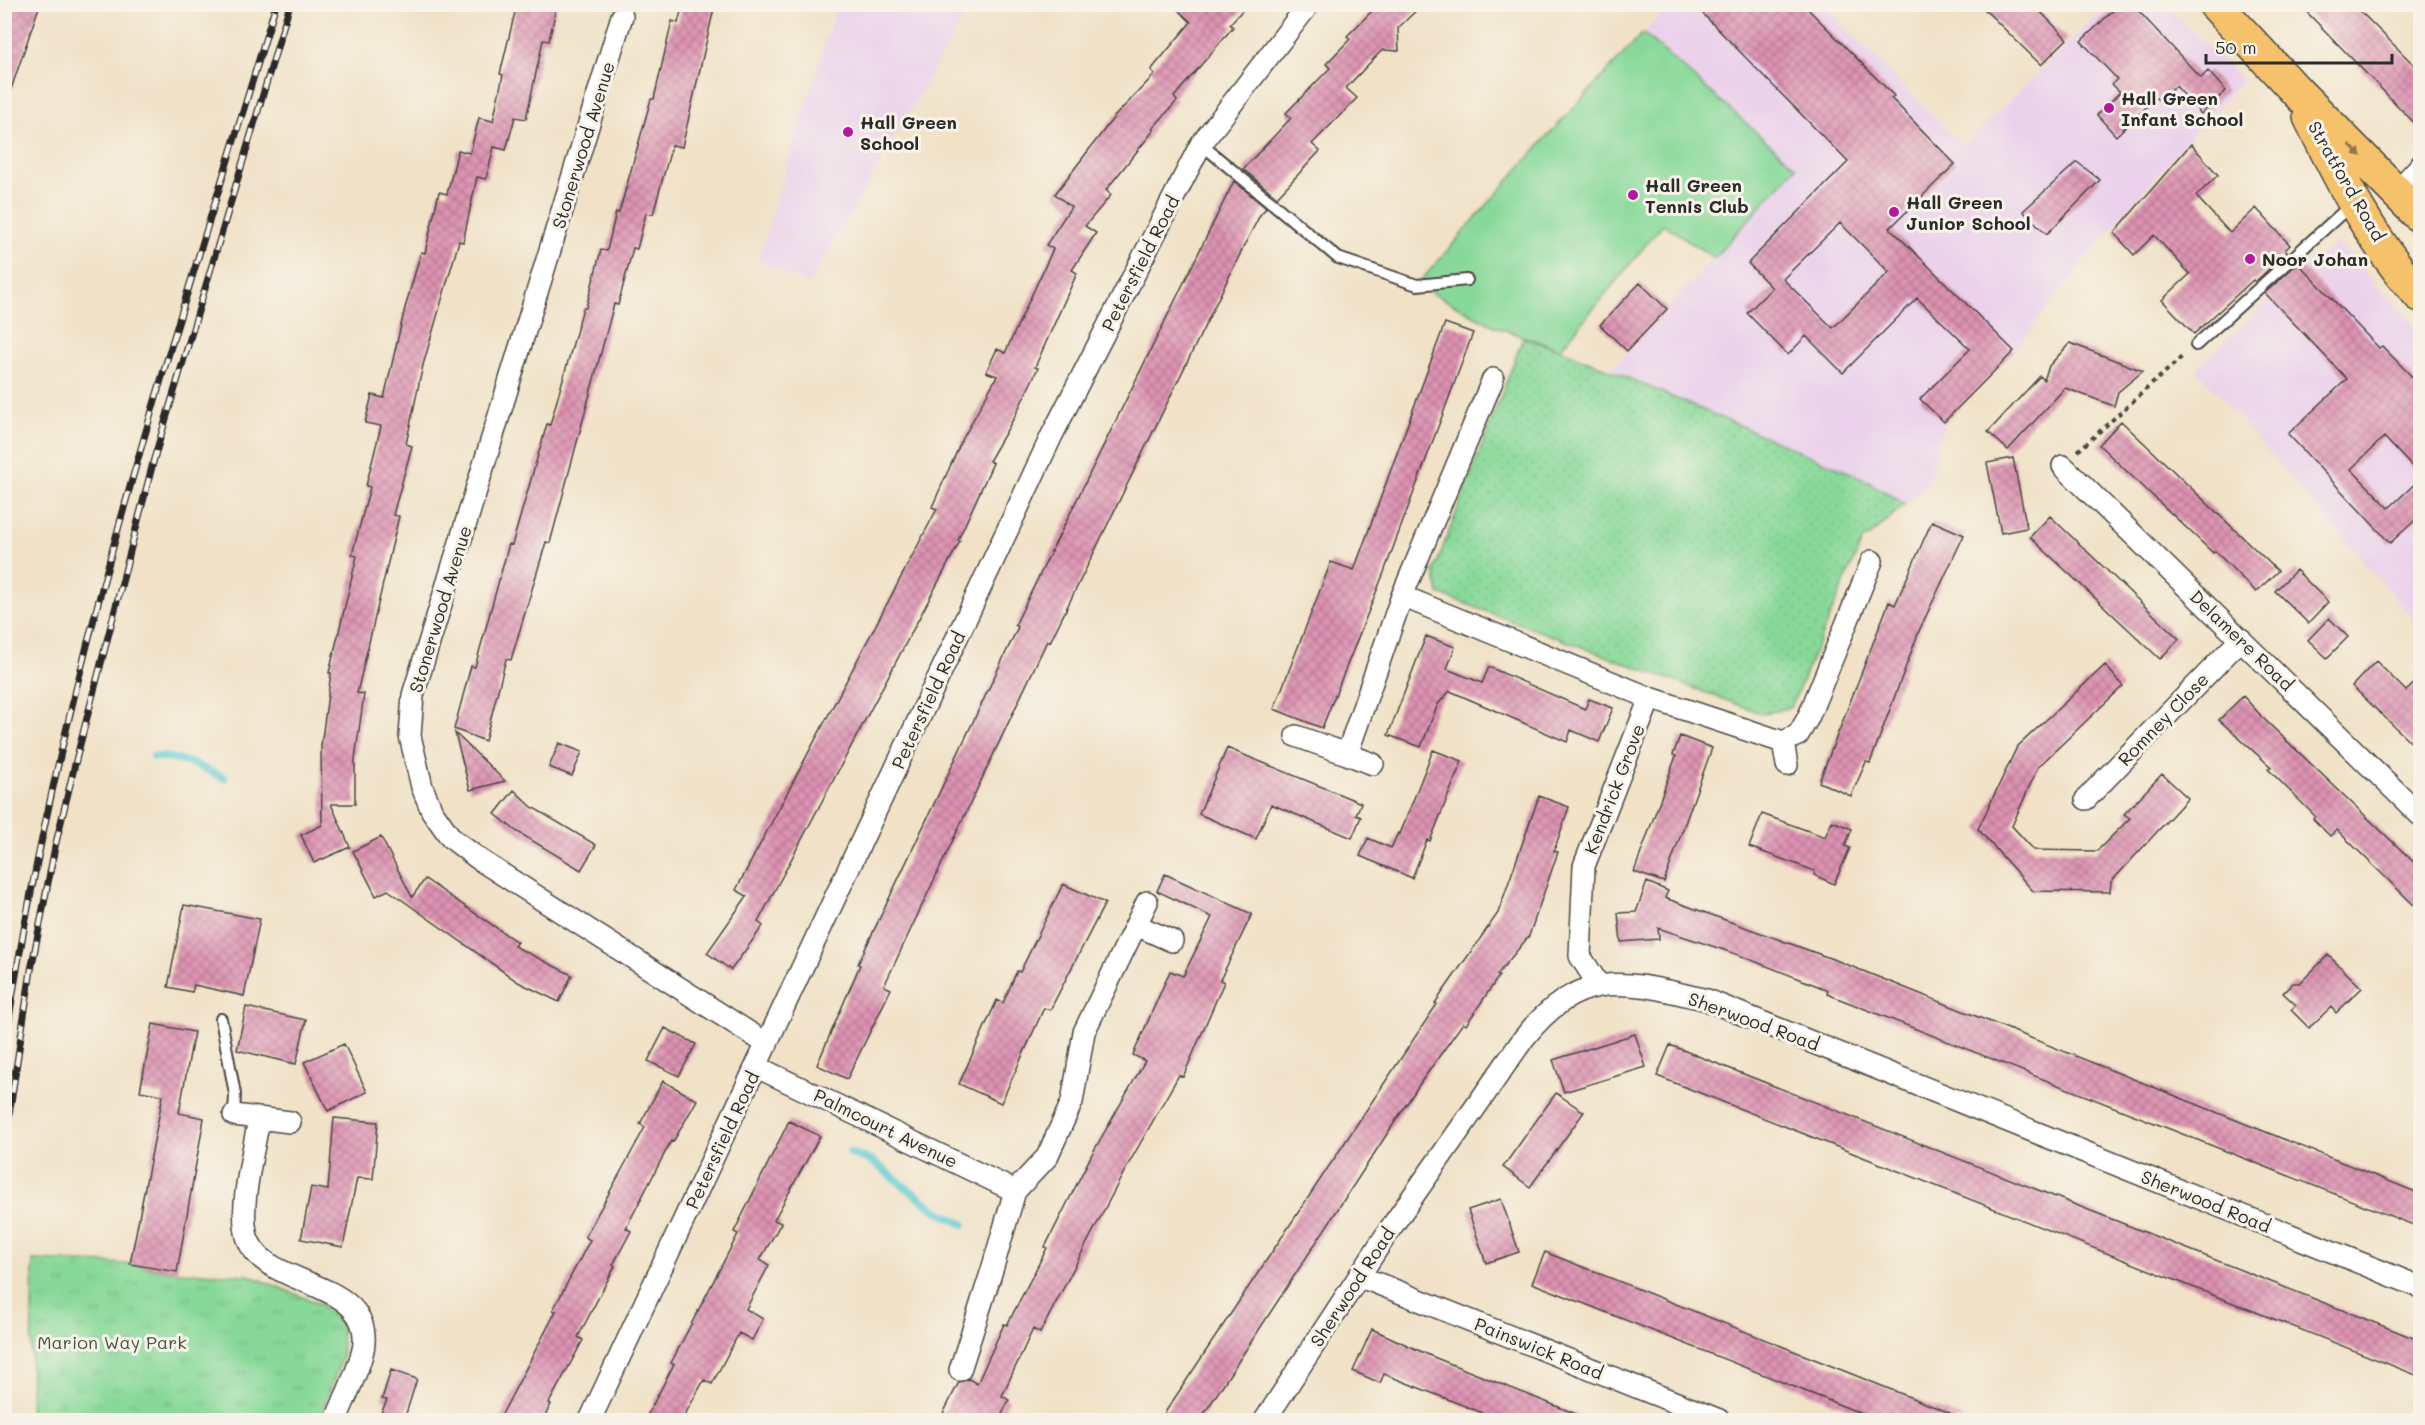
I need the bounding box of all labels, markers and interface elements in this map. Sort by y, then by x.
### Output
scale bar [2206,27,2392,65]
text: 50 m [2215,35,2257,59]
street label: Stonerwood Avenue [546,58,620,232]
place label: Hall Green Infant School [2121,86,2243,131]
marker: Hall Green Infant School [2102,101,2116,115]
place label: Hall Green School [860,110,957,155]
street label: Stratford Road [2303,117,2391,245]
marker: Hall Green School [841,125,855,139]
one-way arrow [2348,143,2363,157]
place label: Hall Green Tennis Club [1645,173,1749,218]
marker: Hall Green Tennis Club [1626,188,1640,202]
place label: Hall Green Junior School [1906,190,2031,235]
street label: Petersfield Road [1095,191,1185,335]
marker: Hall Green Junior School [1887,205,1901,219]
place label: Noor Johan [2262,247,2368,271]
marker: Noor Johan [2243,252,2257,266]
street label: Stonerwood Avenue [403,522,477,696]
street label: Delamere Road [2185,584,2299,696]
street label: Petersfield Road [886,627,970,773]
street label: Romney Close [2112,667,2214,771]
street label: Kendrick Grove [1578,720,1650,858]
street label: Sherwood Road [1685,986,1823,1056]
street label: Petersfield Road [680,1067,764,1213]
street label: Palmcourt Avenue [810,1083,962,1173]
street label: Sherwood Road [2138,1164,2274,1238]
street label: Sherwood Road [1304,1223,1400,1351]
street label: Painswick Road [1471,1311,1607,1385]
park label: Marion Way Park [37,1330,187,1354]

